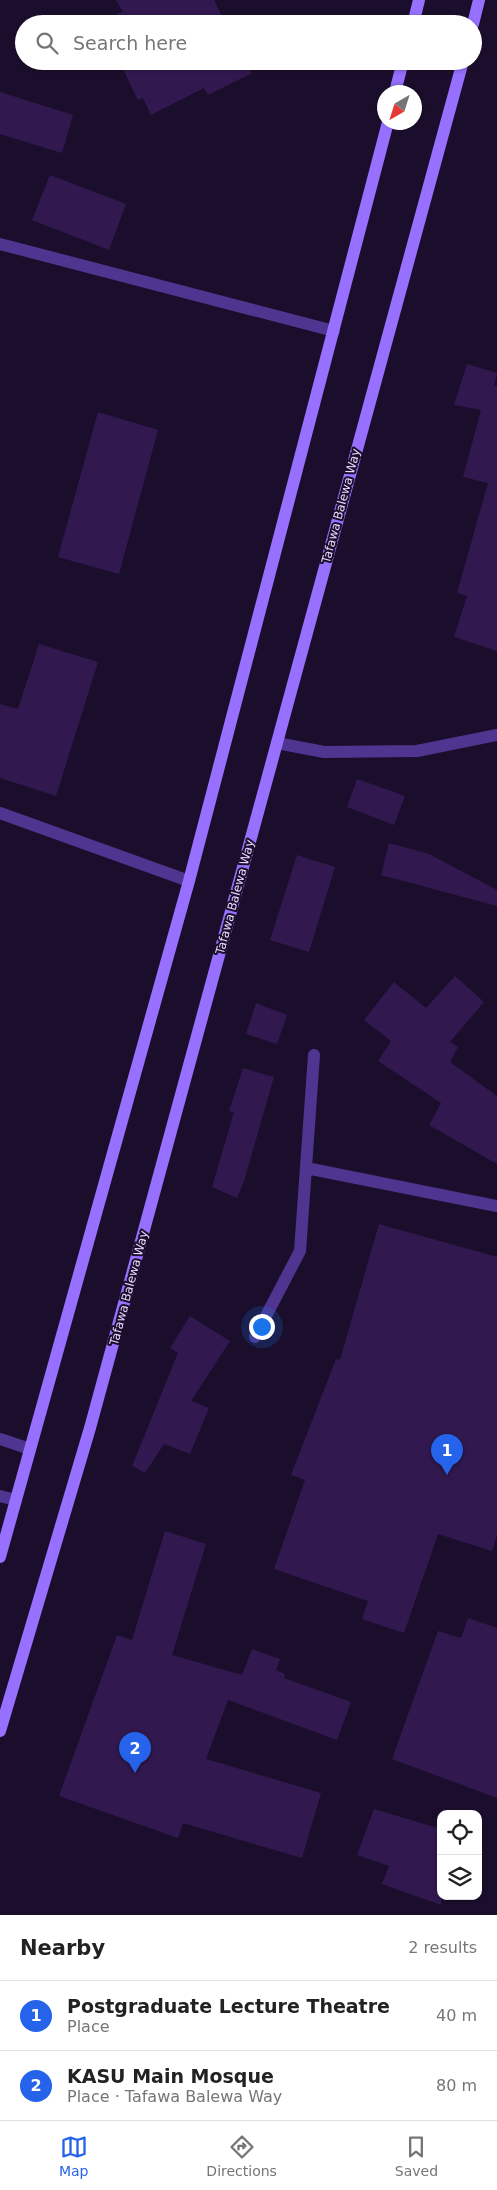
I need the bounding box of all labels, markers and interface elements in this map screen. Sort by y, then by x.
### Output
search box [15,15,482,70]
icon: search [33,29,61,57]
text: Search here [73,32,187,54]
north arrow [377,85,422,130]
street label: Tafawa Balewa Way [319,447,363,566]
street label: Tafawa Balewa Way [213,838,257,957]
street label: Tafawa Balewa Way [107,1229,151,1348]
your location [249,1314,275,1340]
pin: 1 [431,1434,463,1475]
pin: 2 [119,1732,151,1773]
map controls [437,1810,482,1900]
button: locate [437,1810,482,1855]
button: layers [437,1855,482,1900]
text: Nearby [20,1936,105,1960]
text: 2 results [408,1938,477,1957]
text: Postgraduate Lecture Theatre [67,1995,390,2017]
text: 1 [30,2006,42,2025]
text: 40 m [436,2006,477,2025]
text: Place [67,2017,110,2036]
text: KASU Main Mosque [67,2065,274,2087]
text: 2 [30,2076,42,2095]
text: 80 m [436,2076,477,2095]
text: Place · Tafawa Balewa Way [67,2087,282,2106]
tab: Map [59,2133,88,2179]
tab: Directions [206,2133,277,2179]
tab: Saved [395,2133,438,2179]

